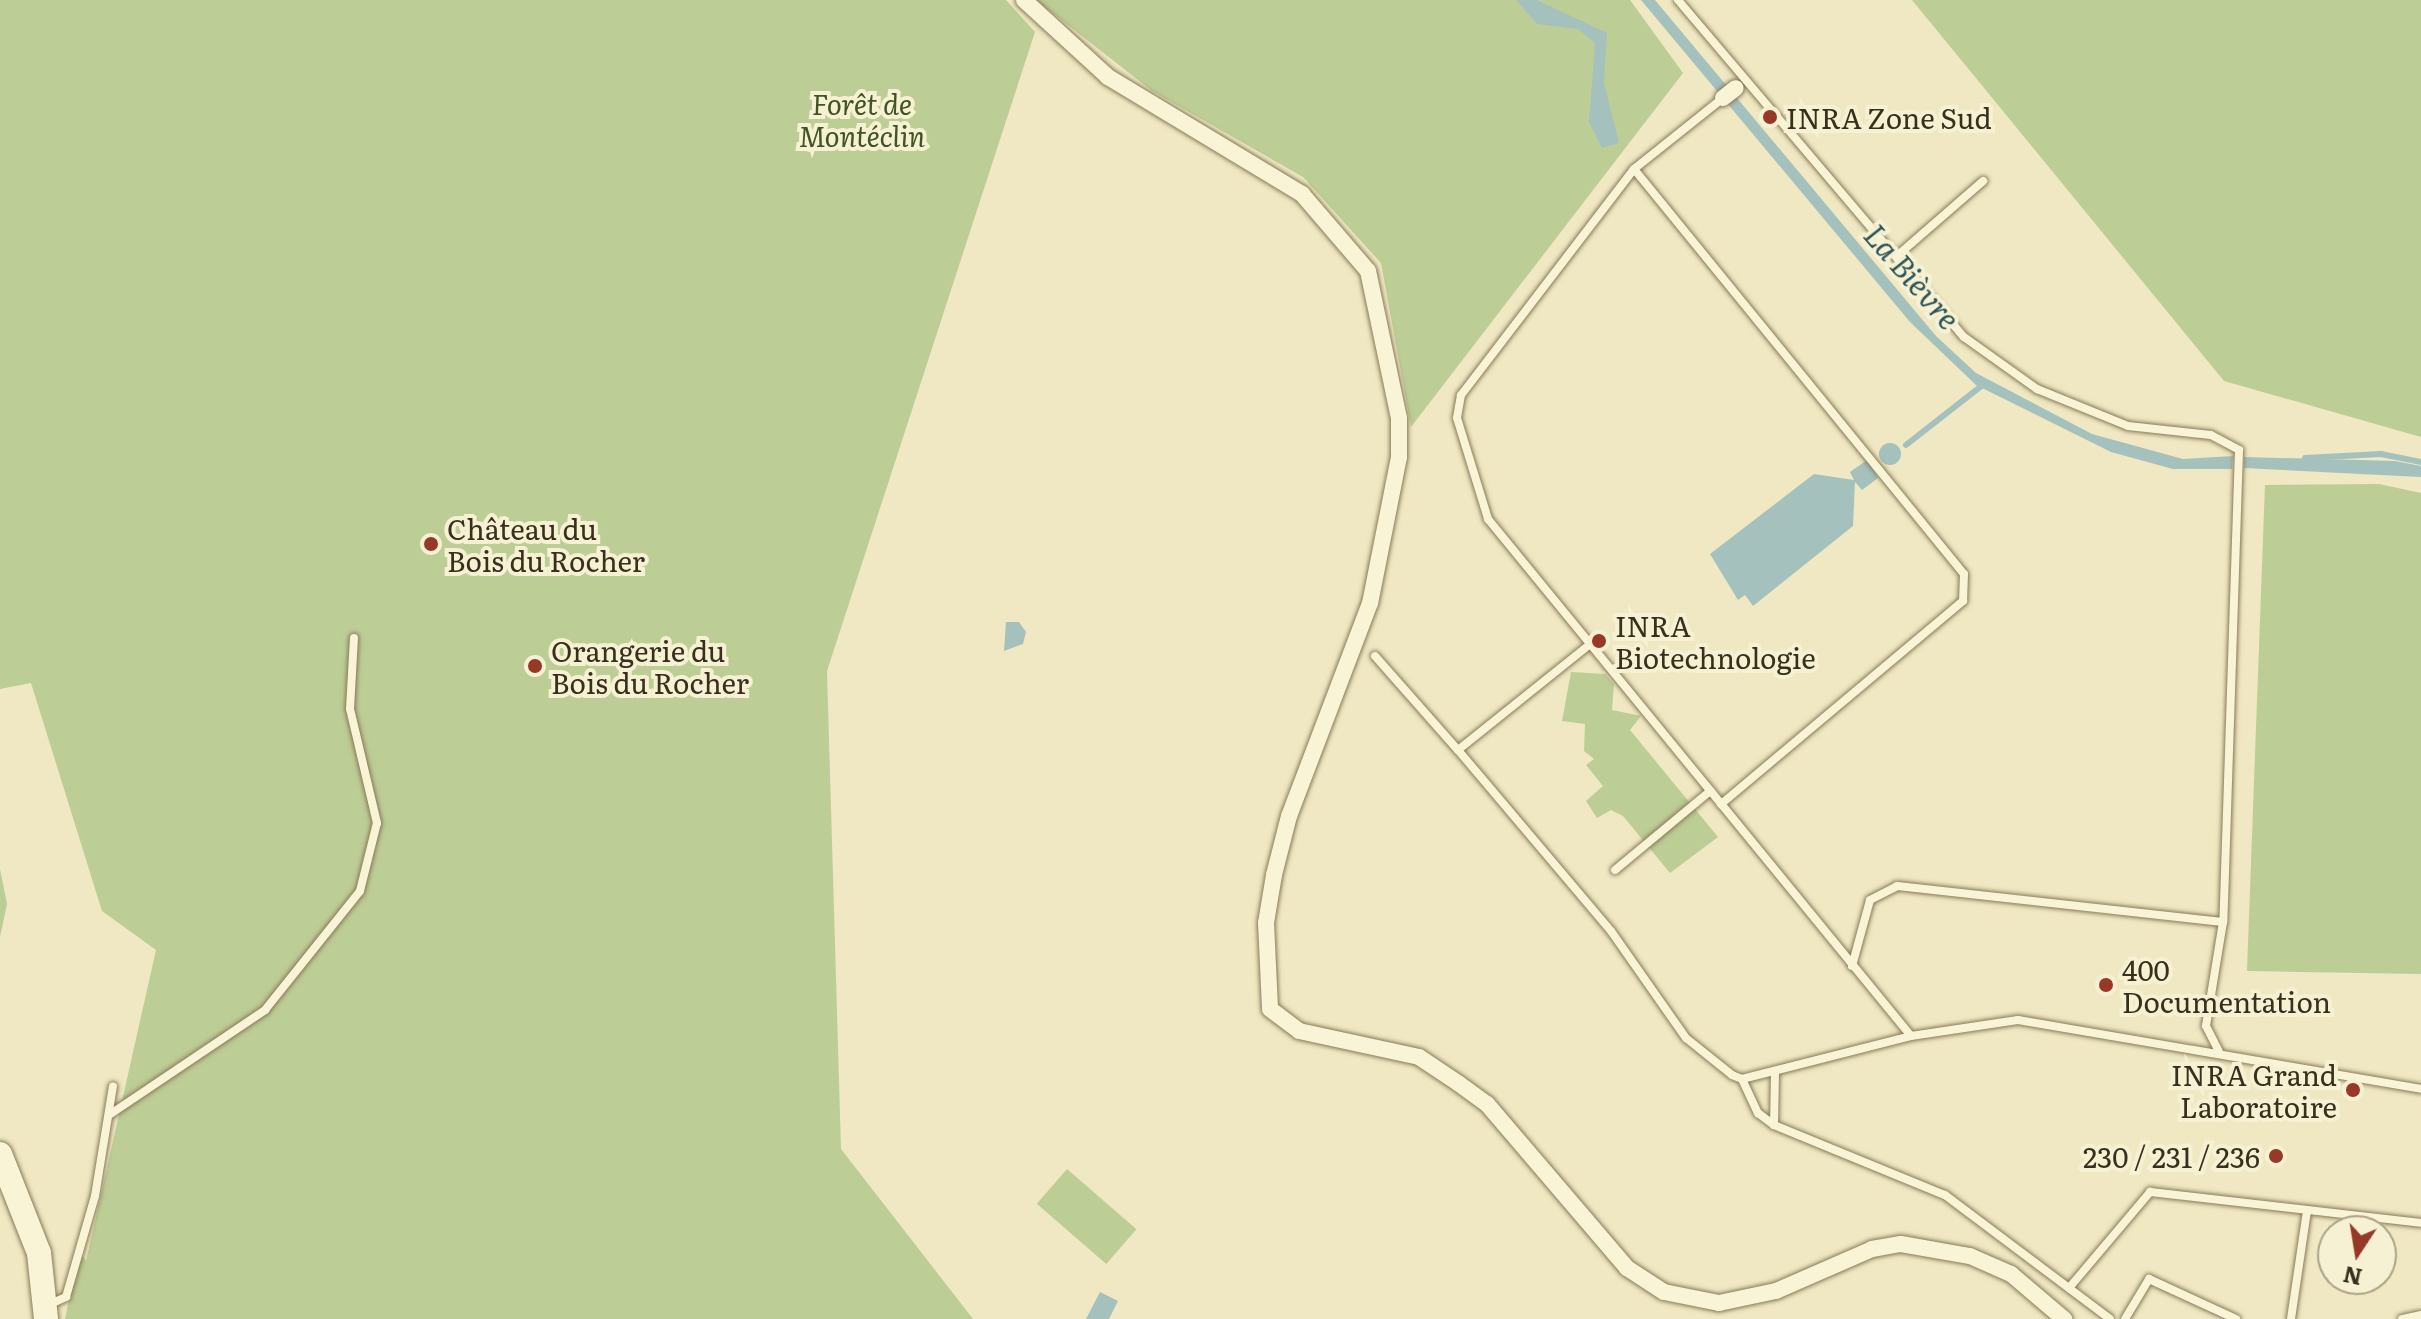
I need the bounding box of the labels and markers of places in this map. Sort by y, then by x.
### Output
place label: INRA Zone Sud [1786,100,1992,134]
marker: INRA Zone Sud [1761,108,1779,126]
place label: Château du Bois du Rocher [447,511,645,577]
marker: Château du Bois du Rocher [422,535,440,553]
place label: INRA Biotechnologie [1615,608,1816,674]
marker: INRA Biotechnologie [1590,632,1608,650]
place label: Orangerie du Bois du Rocher [551,633,749,699]
marker: Orangerie du Bois du Rocher [526,657,544,675]
place label: 400 Documentation [2122,952,2331,1018]
marker: 400 Documentation [2097,976,2115,994]
place label: INRA Grand Laboratoire [2171,1057,2337,1123]
marker: INRA Grand Laboratoire [2344,1081,2362,1099]
place label: 230 / 231 / 236 [2083,1139,2260,1173]
marker: 230 / 231 / 236 [2267,1147,2285,1165]

